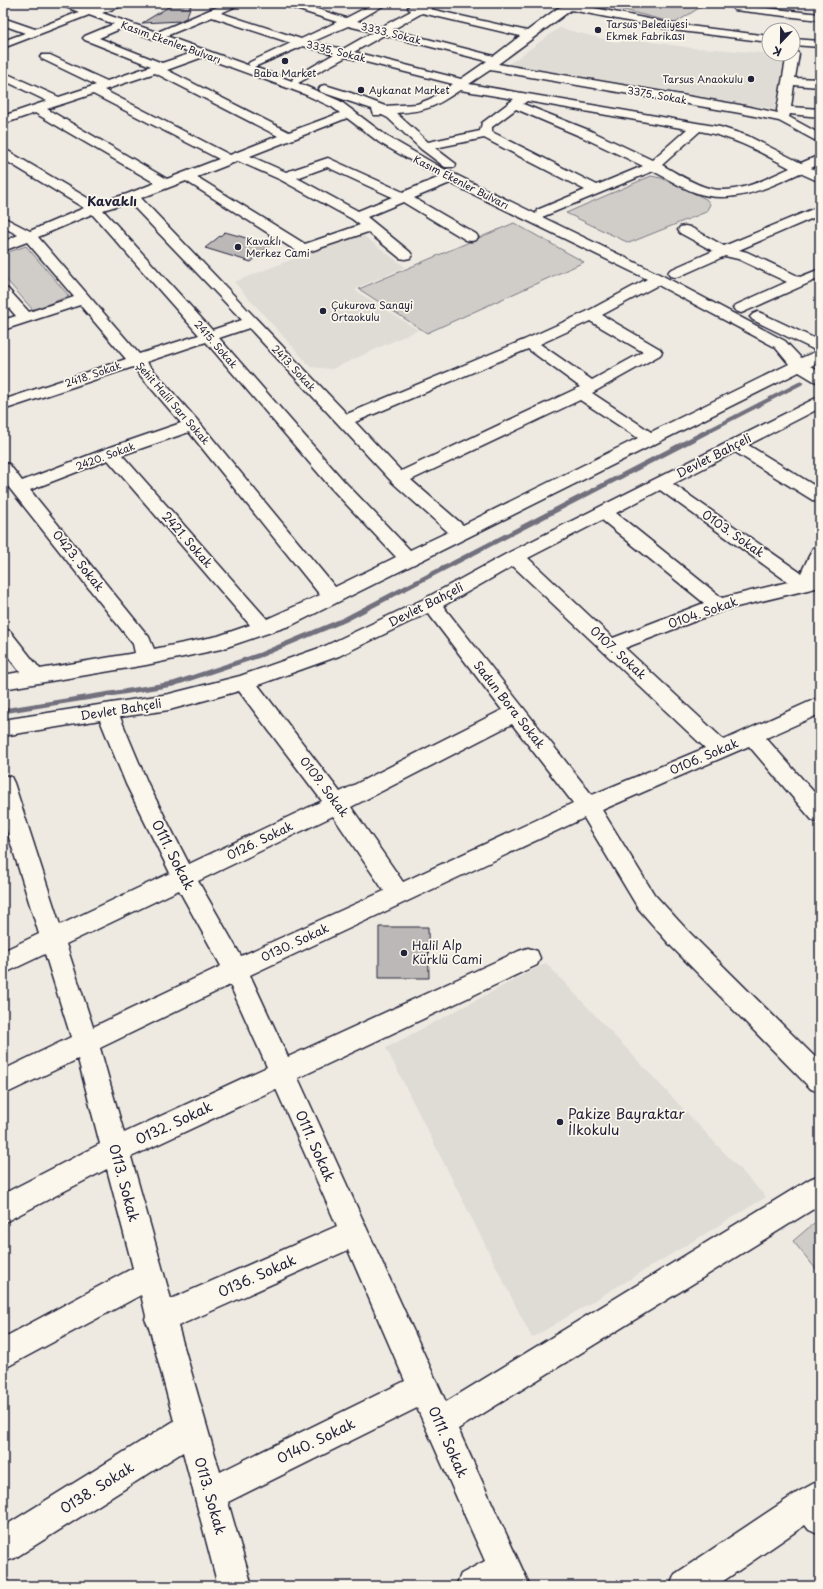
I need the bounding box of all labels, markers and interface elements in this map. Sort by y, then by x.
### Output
street label: Kasım Ekenler Bulvarı [119,16,223,67]
place label: Tarsus Belediyesi Ekmek Fabrikası [606,16,688,43]
street label: 3333. Sokak [359,18,423,47]
north arrow [761,22,801,62]
marker: Tarsus Belediyesi Ekmek Fabrikası [593,25,603,35]
street label: 3335. Sokak [304,36,368,65]
text: K [770,42,784,61]
marker: Baba Market [280,56,290,66]
place label: Baba Market [254,65,316,80]
place label: Tarsus Anaokulu [663,71,743,86]
marker: Tarsus Anaokulu [746,74,756,84]
place label: Aykanat Market [369,82,450,98]
street label: 3375. Sokak [626,82,689,107]
marker: Aykanat Market [356,85,366,95]
street label: Kasım Ekenler Bulvarı [411,151,512,212]
district label: Kavaklı [87,191,137,210]
place label: Kavaklı Merkez Cami [246,233,310,260]
marker: Kavaklı Merkez Cami [233,242,243,252]
place label: Çukurova Sanayi Ortaokulu [331,297,413,324]
marker: Çukurova Sanayi Ortaokulu [318,306,328,316]
street label: 2415. Sokak [191,316,242,371]
street label: 2413. Sokak [269,341,320,394]
street label: 2418. Sokak [63,357,123,390]
street label: Şehit Halil Sarı Sokak [133,358,214,447]
street label: Devlet Bahçeli [673,428,754,482]
street label: 2420. Sokak [73,438,137,473]
street label: 0103. Sokak [699,505,768,561]
street label: 2421. Sokak [158,507,217,572]
street label: 0423. Sokak [49,526,109,595]
street label: Devlet Bahçeli [385,577,466,631]
street label: 0104. Sokak [665,592,740,632]
street label: 0107. Sokak [587,621,651,683]
street label: Sadun Bora Sokak [470,657,550,752]
street label: Devlet Bahçeli [79,694,163,724]
street label: 0106. Sokak [666,733,741,779]
street label: 0109. Sokak [296,752,354,820]
street label: 0111. Sokak [147,816,200,893]
street label: 0126. Sokak [223,816,296,864]
street label: 0130. Sokak [258,918,332,966]
place label: Halil Alp Kürklü Cami [412,936,482,968]
marker: Halil Alp Kürklü Cami [399,948,409,958]
street label: 0132. Sokak [132,1096,216,1150]
place label: Pakize Bayraktar İlkokulu [568,1103,685,1140]
street label: 0111. Sokak [290,1107,341,1185]
marker: Pakize Bayraktar İlkokulu [555,1117,565,1127]
street label: 0113. Sokak [104,1142,145,1224]
street label: 0136. Sokak [214,1249,299,1302]
street label: 0111. Sokak [423,1403,474,1481]
street label: 0140. Sokak [273,1413,359,1469]
street label: 0113. Sokak [189,1455,232,1537]
street label: 0138. Sokak [56,1457,138,1519]

